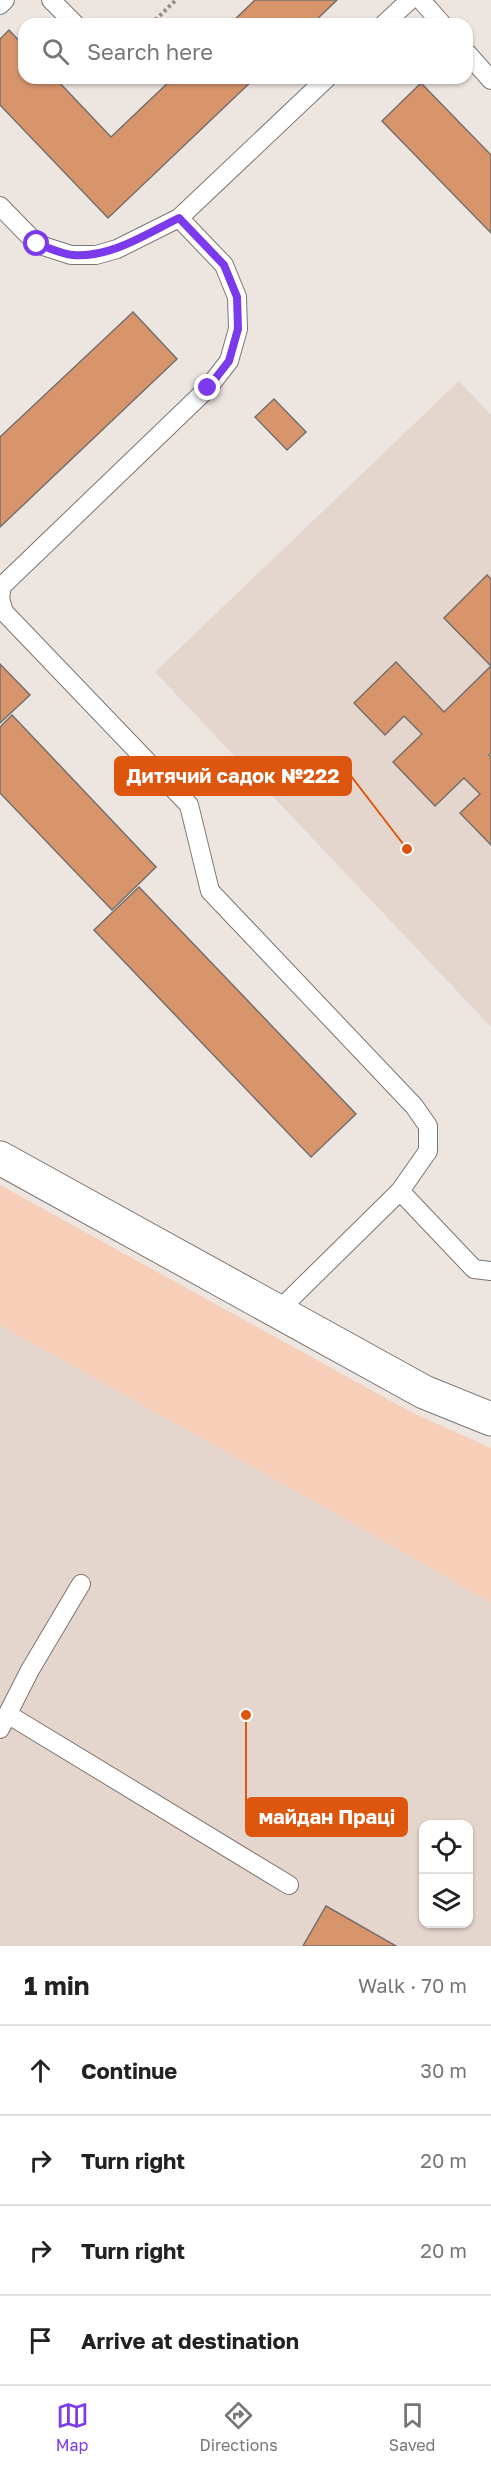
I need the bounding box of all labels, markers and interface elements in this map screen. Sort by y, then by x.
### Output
search box [18,18,473,84]
icon: search [39,35,72,68]
text: Search here [87,38,213,65]
route start [23,230,49,256]
route end [194,374,220,400]
callout: Дитячий садок №222 [115,757,351,795]
text: Дитячий садок №222 [127,763,339,787]
callout: майдан Праці [246,1798,407,1836]
text: майдан Праці [259,1804,395,1828]
map controls [419,1820,473,1928]
button: locate [419,1820,473,1874]
button: layers [419,1874,473,1928]
text: 1 min [24,1970,90,2001]
text: Walk · 70 m [358,1973,467,1997]
icon: ahead [24,2054,57,2087]
text: Continue [81,2057,177,2084]
text: 30 m [420,2058,467,2082]
icon: right [24,2144,57,2177]
text: Turn right [81,2147,185,2174]
text: 20 m [420,2148,467,2172]
icon: right [24,2234,57,2267]
text: Turn right [81,2237,185,2264]
text: 20 m [420,2238,467,2262]
icon: arrive [24,2324,57,2357]
text: Arrive at destination [81,2327,299,2354]
tab: Map [56,2399,89,2455]
tab: Directions [200,2399,278,2455]
tab: Saved [389,2399,435,2455]

